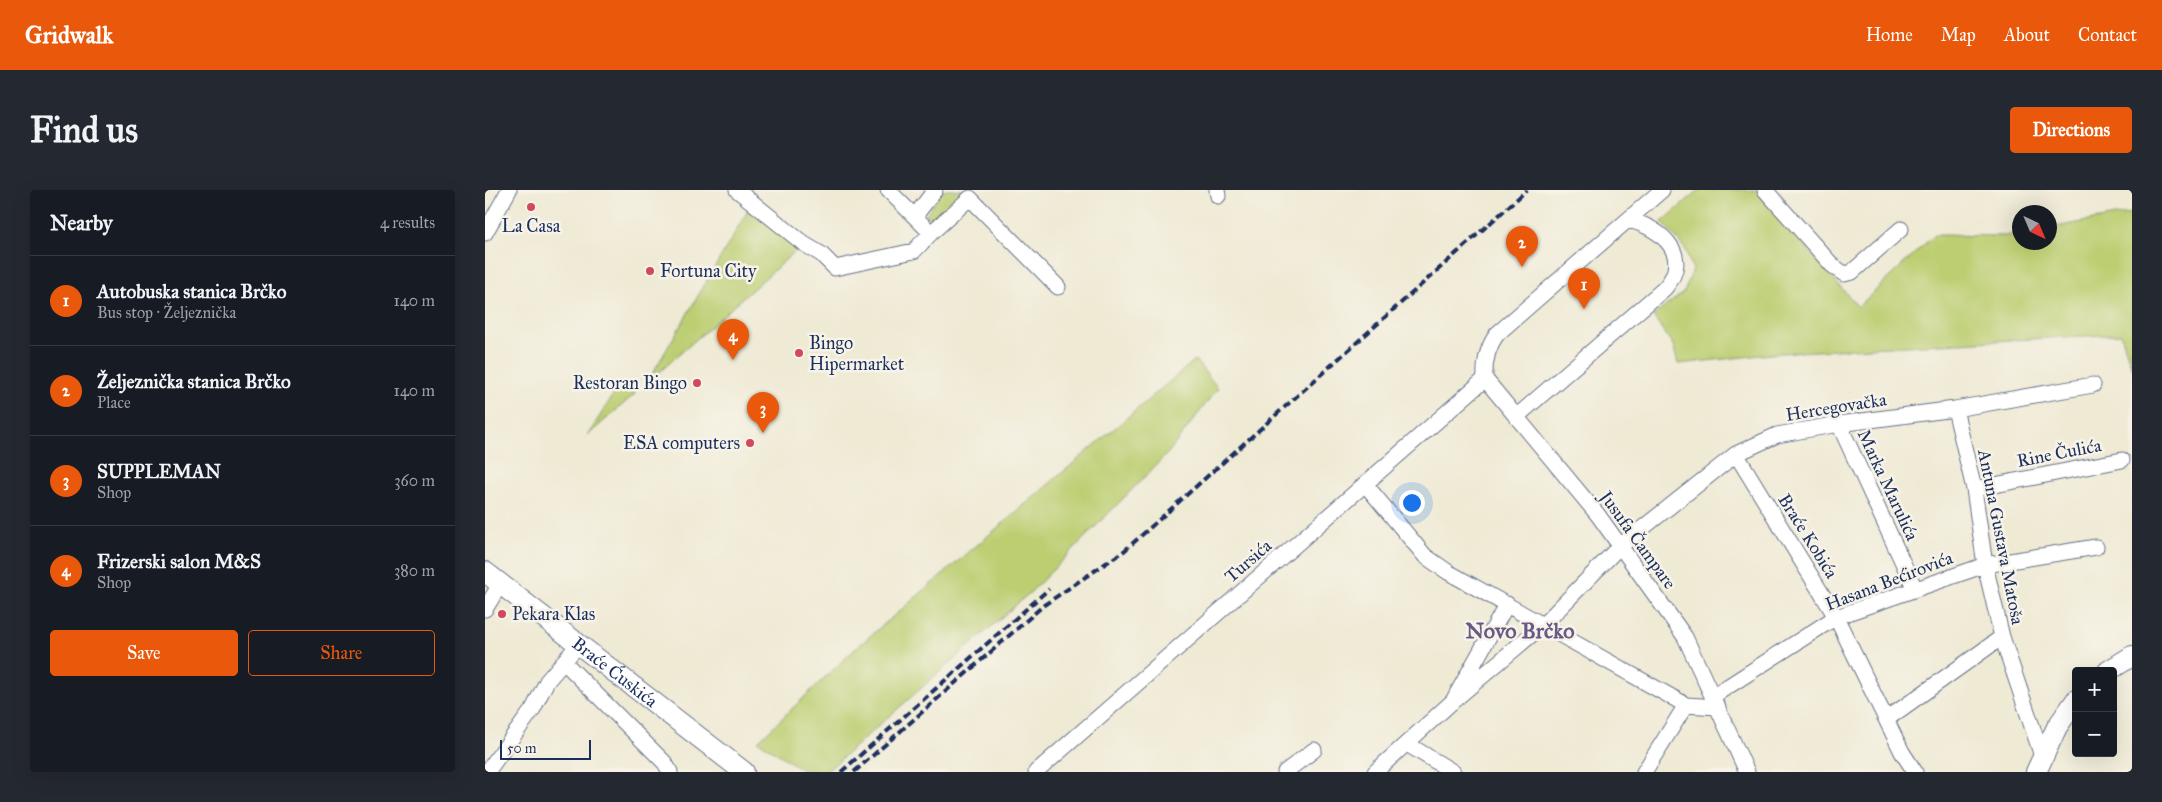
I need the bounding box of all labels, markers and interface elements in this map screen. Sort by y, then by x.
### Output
text: Gridwalk [25,20,113,50]
text: Home [1866,24,1913,46]
text: Map [1941,24,1976,46]
text: About [2004,24,2050,46]
text: Contact [2078,24,2137,46]
button: Directions [2010,107,2132,153]
text: Find us [30,109,138,152]
marker: La Casa [525,201,537,213]
north arrow [2012,205,2057,250]
text: Nearby [50,210,113,236]
text: 4 results [380,213,435,232]
place label: La Casa [502,215,561,237]
pin: 2 [1506,226,1538,267]
place label: Fortuna City [660,260,757,282]
marker: Fortuna City [644,265,656,277]
pin: 1 [1568,268,1600,309]
text: Autobuska stanica Brčko [97,280,286,303]
text: 1 [63,291,69,310]
text: 140 m [394,291,435,310]
text: Bus stop · Željeznička [97,303,236,322]
pin: 4 [717,319,749,360]
place label: Bingo Hipermarket [809,332,905,375]
marker: Bingo Hipermarket [793,347,805,359]
text: Željeznička stanica Brčko [97,370,291,393]
place label: Restoran Bingo [573,372,687,395]
marker: Restoran Bingo [691,377,703,389]
text: 2 [62,381,70,400]
text: 140 m [394,381,435,400]
street label: Hercegovačka [1784,388,1889,427]
pin: 3 [747,392,779,433]
text: Place [97,393,131,412]
street label: Marka Marulića [1853,426,1924,544]
place label: ESA computers [623,432,740,454]
street label: Rine Čulića [2015,433,2103,472]
marker: ESA computers [744,437,756,449]
street label: Antuna Gustava Matoša [1973,447,2029,627]
text: SUPPLEMAN [97,460,221,483]
text: 3 [63,471,69,490]
text: 360 m [394,471,435,490]
text: Shop [97,483,131,502]
street label: Jusufa Čampare [1593,484,1682,594]
your location [1399,490,1425,516]
street label: Braće Kobića [1773,490,1843,583]
street label: Tursića [1220,534,1276,587]
street label: Hasana Bećirovića [1822,546,1956,615]
text: Frizerski salon M&S [97,550,261,573]
text: 4 [62,561,70,580]
text: 380 m [394,561,435,580]
text: Shop [97,573,131,592]
place label: Pekara Klas [512,603,595,625]
marker: Pekara Klas [496,608,508,620]
district label: Novo Brčko [1466,617,1574,644]
button: Save [50,630,238,676]
button: Share [248,630,435,676]
street label: Braće Ćuskića [568,632,662,712]
map controls [2072,667,2117,757]
button: + [2072,667,2117,712]
button: − [2072,712,2117,757]
scale bar [500,737,591,760]
text: 50 m [507,740,536,757]

